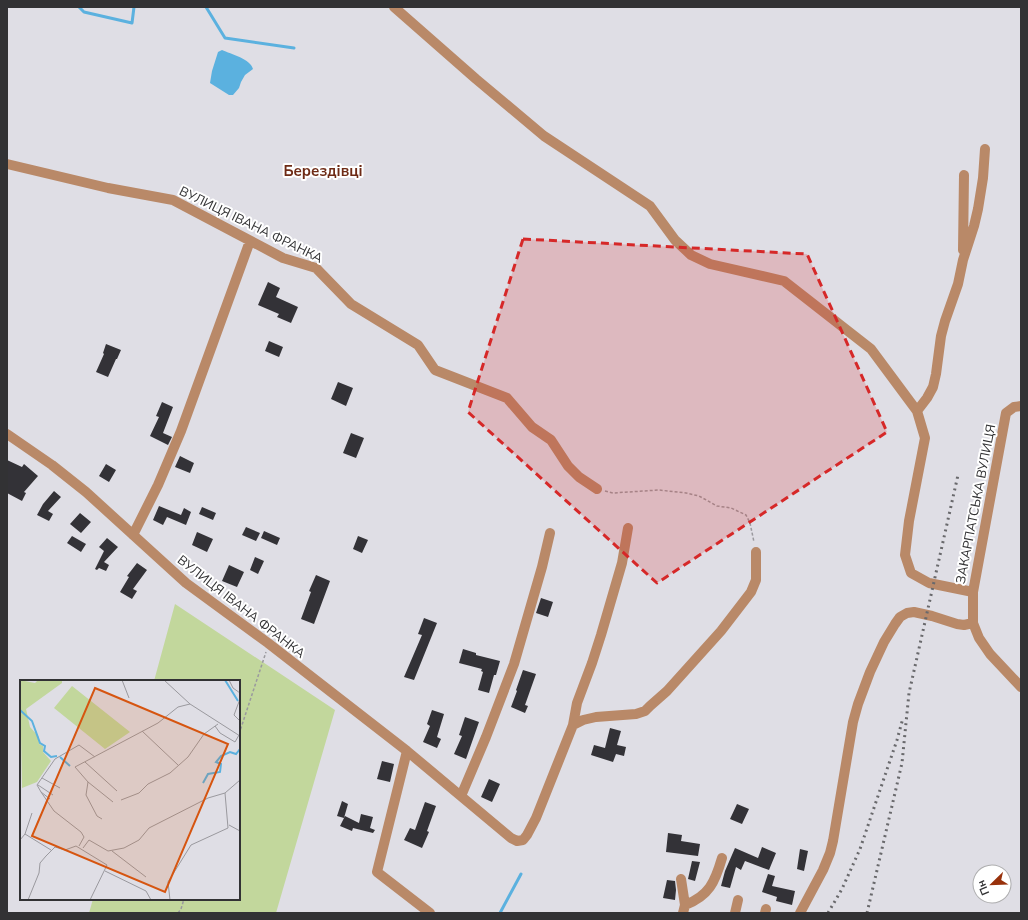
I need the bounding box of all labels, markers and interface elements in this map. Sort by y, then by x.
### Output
district label: Берездівці [283,161,363,181]
street label: ВУЛИЦЯ ІВАНА ФРАНКА [176,182,326,268]
street label: ЗАКАРПАТСЬКА ВУЛИЦЯ [952,423,1000,585]
street label: ВУЛИЦЯ ІВАНА ФРАНКА [173,551,309,663]
inset map [20,680,240,900]
north arrow [972,864,1012,904]
text: Пн [973,878,993,898]

